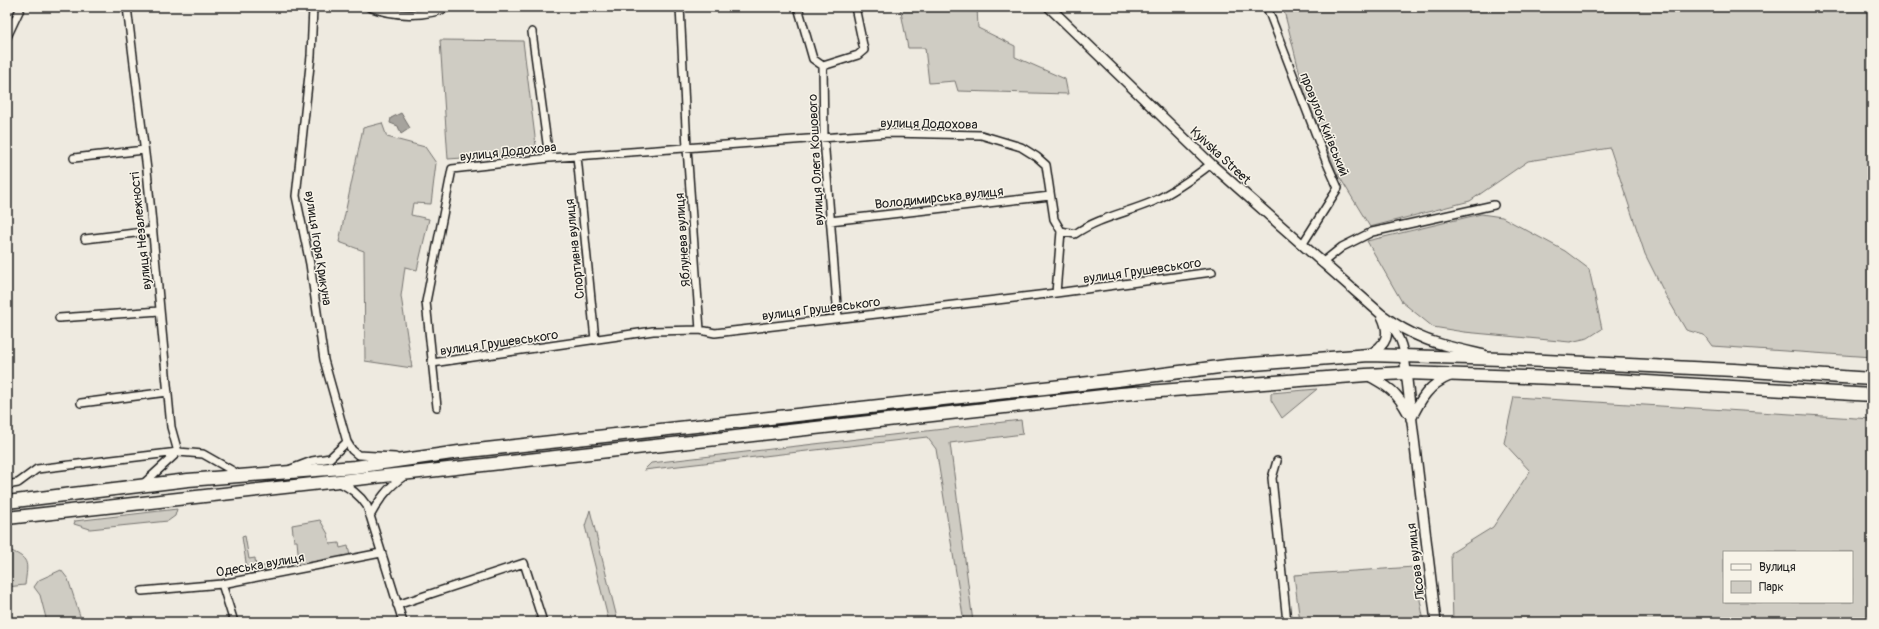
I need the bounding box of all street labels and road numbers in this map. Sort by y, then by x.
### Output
street label: провулок Київський [1296,70,1352,179]
street label: вулиця Олега Кошового [805,94,827,226]
street label: вулиця Додохова [880,115,978,133]
street label: Kyivska Street [1187,124,1255,188]
street label: вулиця Додохова [459,139,557,165]
street label: вулиця Незалежності [127,171,155,291]
street label: Володимирська вулиця [874,183,1004,213]
street label: вулиця Ігоря Крикуна [301,190,335,307]
street label: Яблунева вулиця [672,192,694,288]
street label: Спортивна вулиця [562,198,588,300]
street label: вулиця Грушевського [1082,255,1202,287]
street label: вулиця Грушевського [761,294,881,324]
street label: вулиця Грушевського [439,327,559,359]
street label: Лісова вулиця [1403,522,1429,602]
street label: Одеська вулиця [215,549,306,581]

